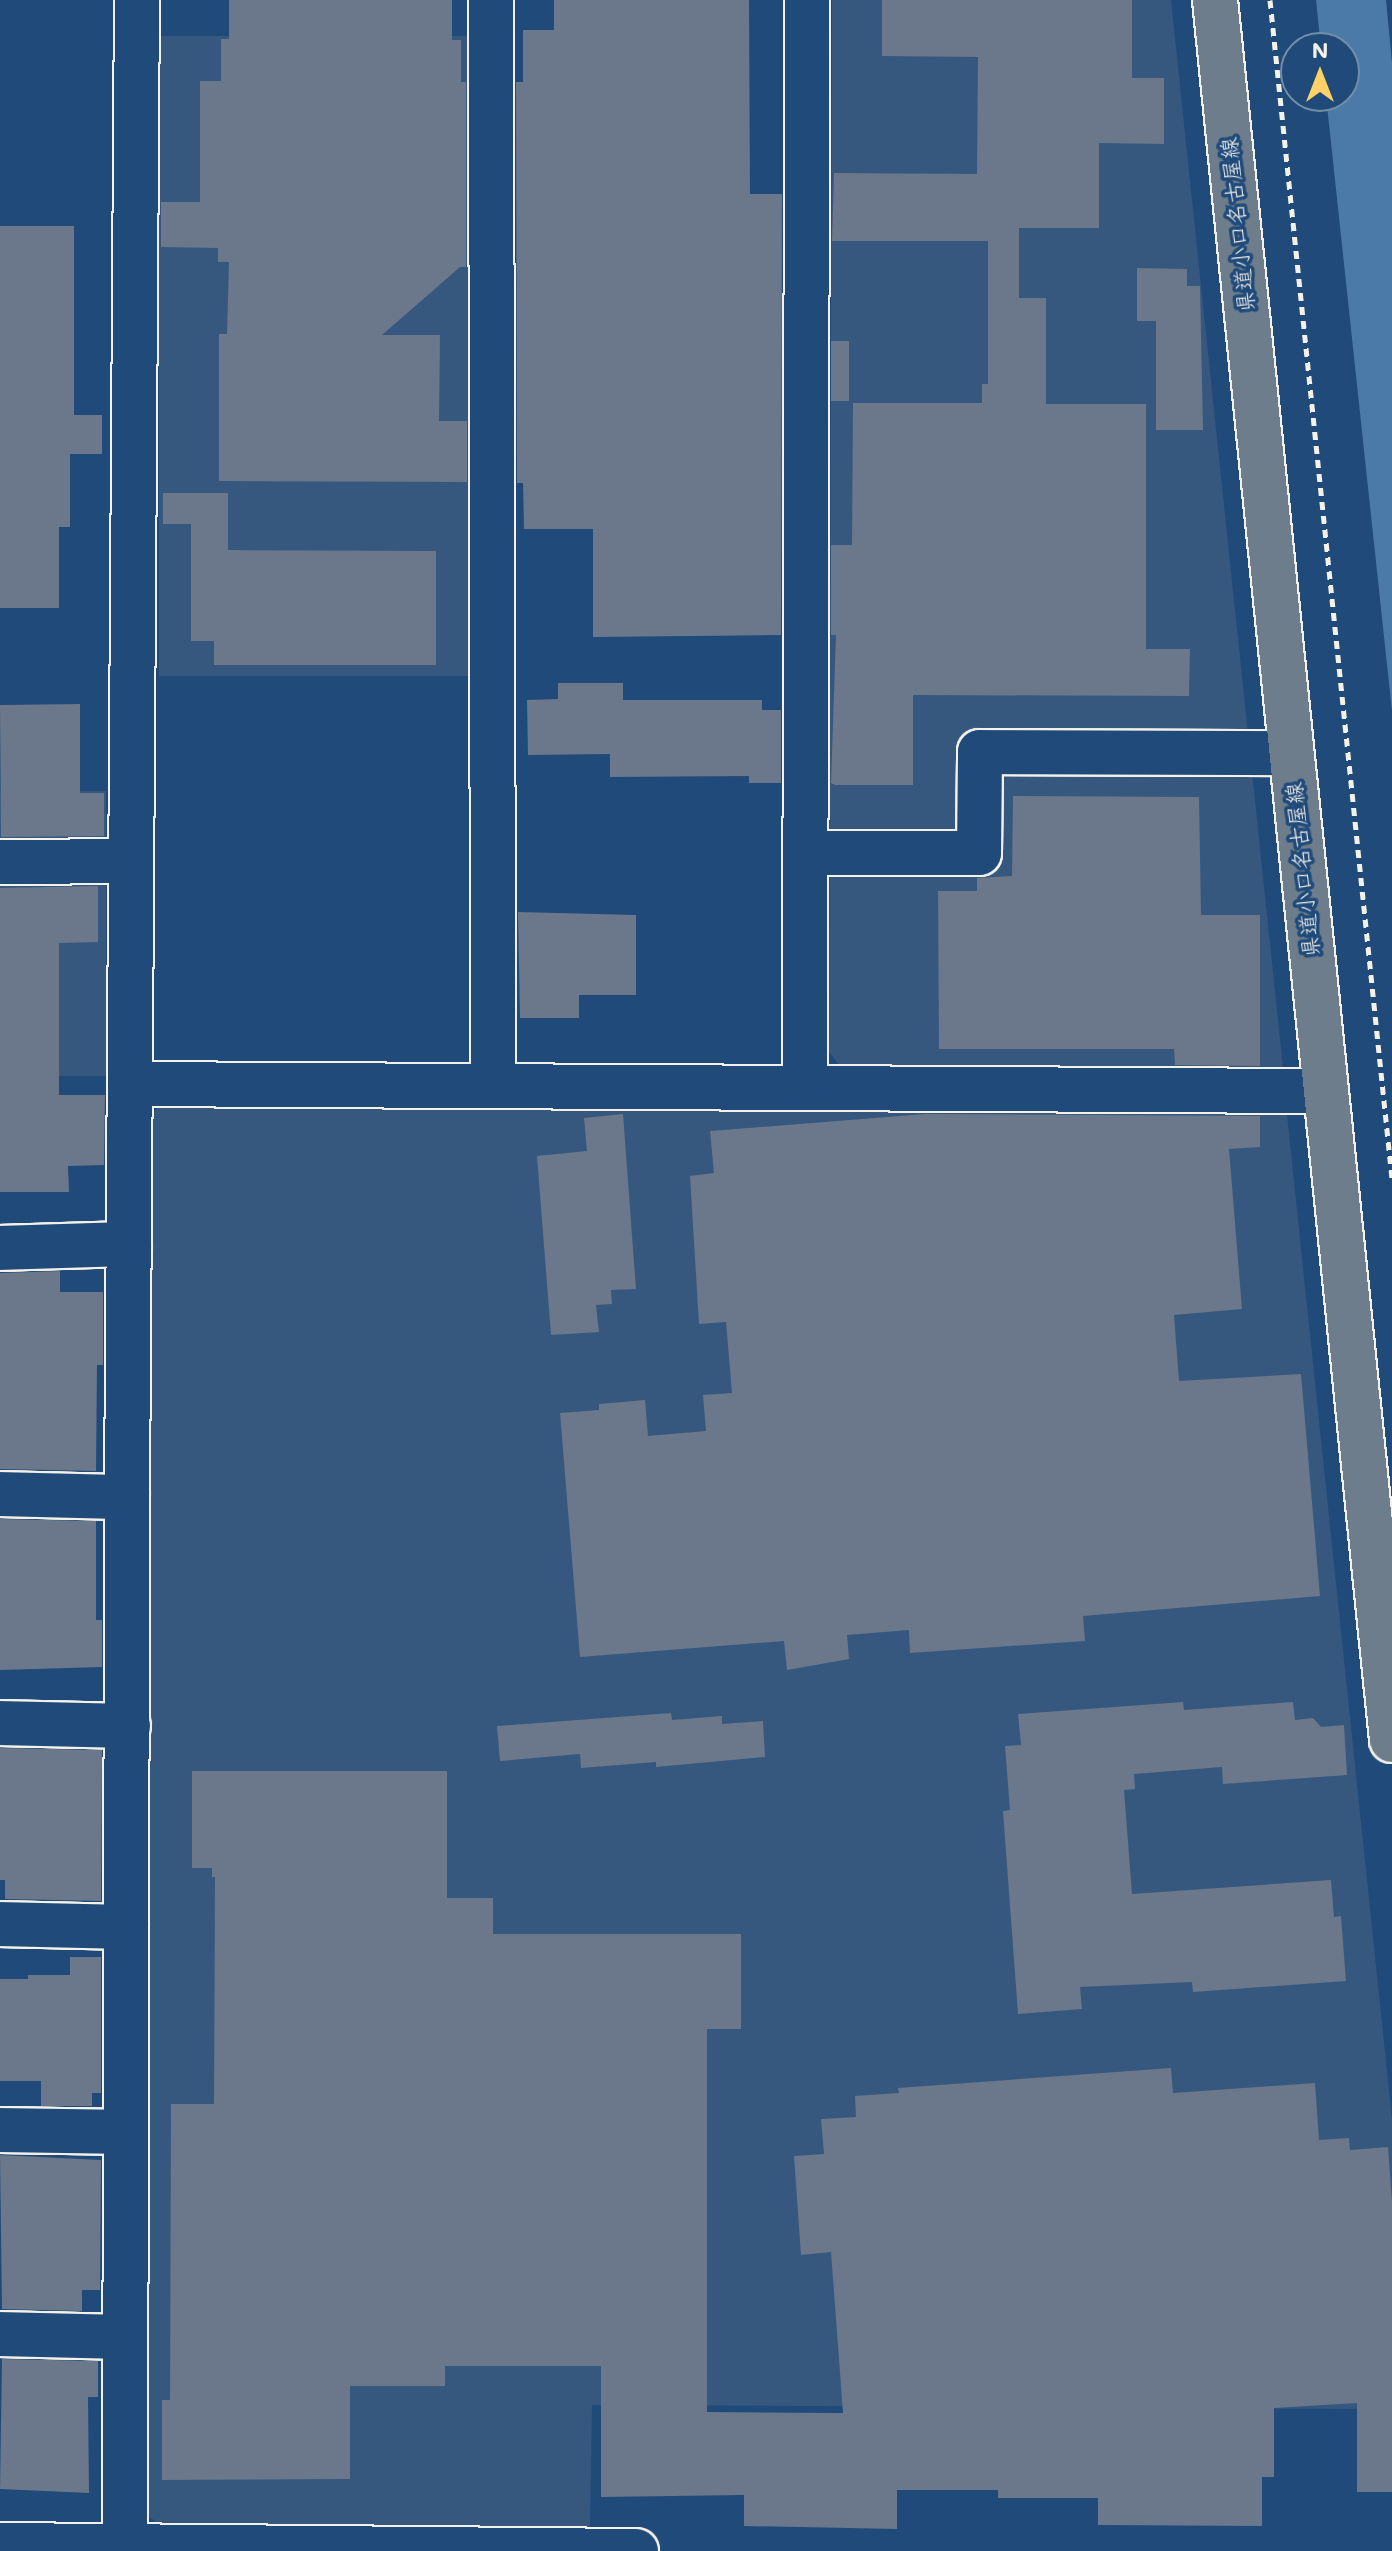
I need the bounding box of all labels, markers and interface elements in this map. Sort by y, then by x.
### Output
north arrow [1280,32,1360,112]
text: N [1312,35,1328,64]
street label: 県道小口名古屋線 [1215,136,1259,314]
street label: 県道小口名古屋線 [1280,781,1324,959]

